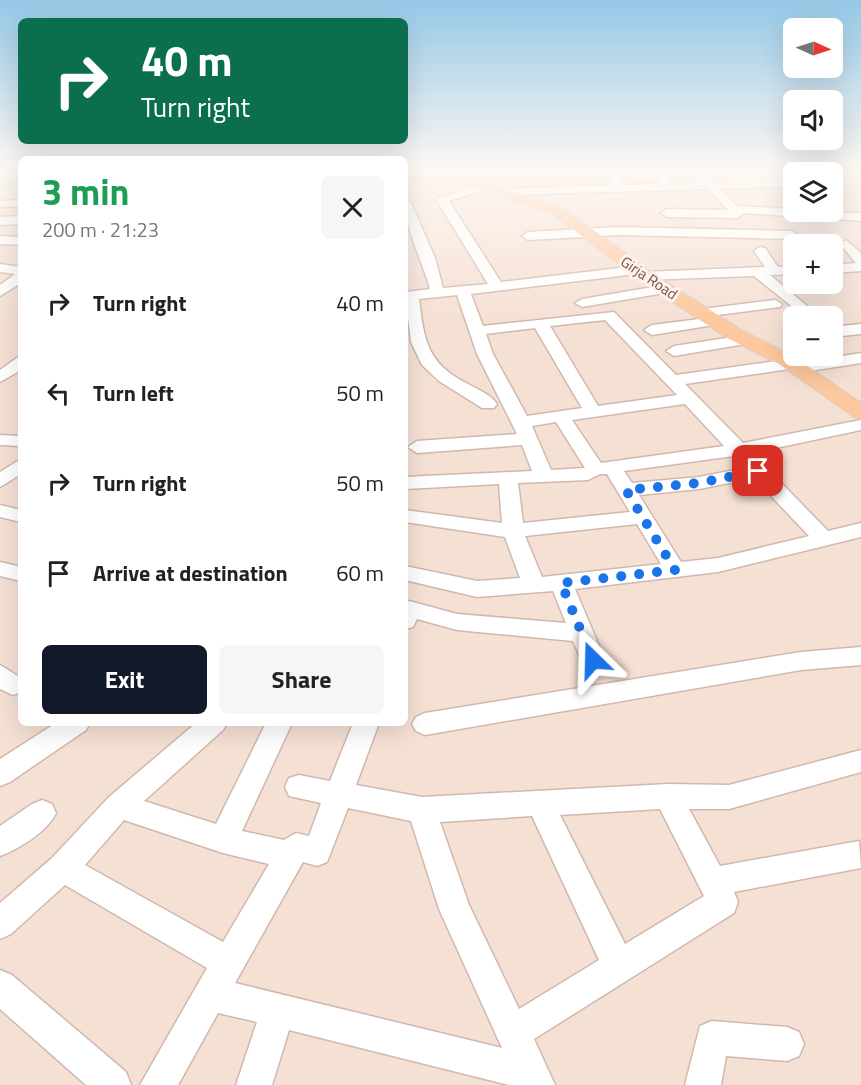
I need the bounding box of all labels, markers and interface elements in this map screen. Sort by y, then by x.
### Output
north arrow [783,18,843,78]
map controls [783,18,843,366]
text: 40 m [141,28,233,92]
icon: right [42,42,120,120]
text: Turn right [141,86,250,127]
button: sound [783,90,843,150]
button: layers [783,162,843,222]
text: 3 min [42,164,129,219]
button: close [321,176,384,239]
text: 200 m · 21:23 [42,214,159,245]
button: + [783,234,843,294]
street label: Girja Road [616,250,682,305]
text: Turn right [93,286,187,320]
text: 40 m [336,286,384,320]
icon: right [42,287,75,320]
button: − [783,306,843,366]
text: Turn left [93,376,174,410]
text: 50 m [336,376,384,410]
icon: left [42,377,75,410]
pin [732,445,783,496]
icon: arrive [741,454,774,487]
text: Turn right [93,466,187,500]
text: 50 m [336,466,384,500]
icon: right [42,467,75,500]
text: Arrive at destination [93,556,288,590]
text: 60 m [336,556,384,590]
icon: arrive [42,557,75,590]
position arrow [561,628,625,692]
button: Exit [42,645,207,714]
button: Share [219,645,384,714]

